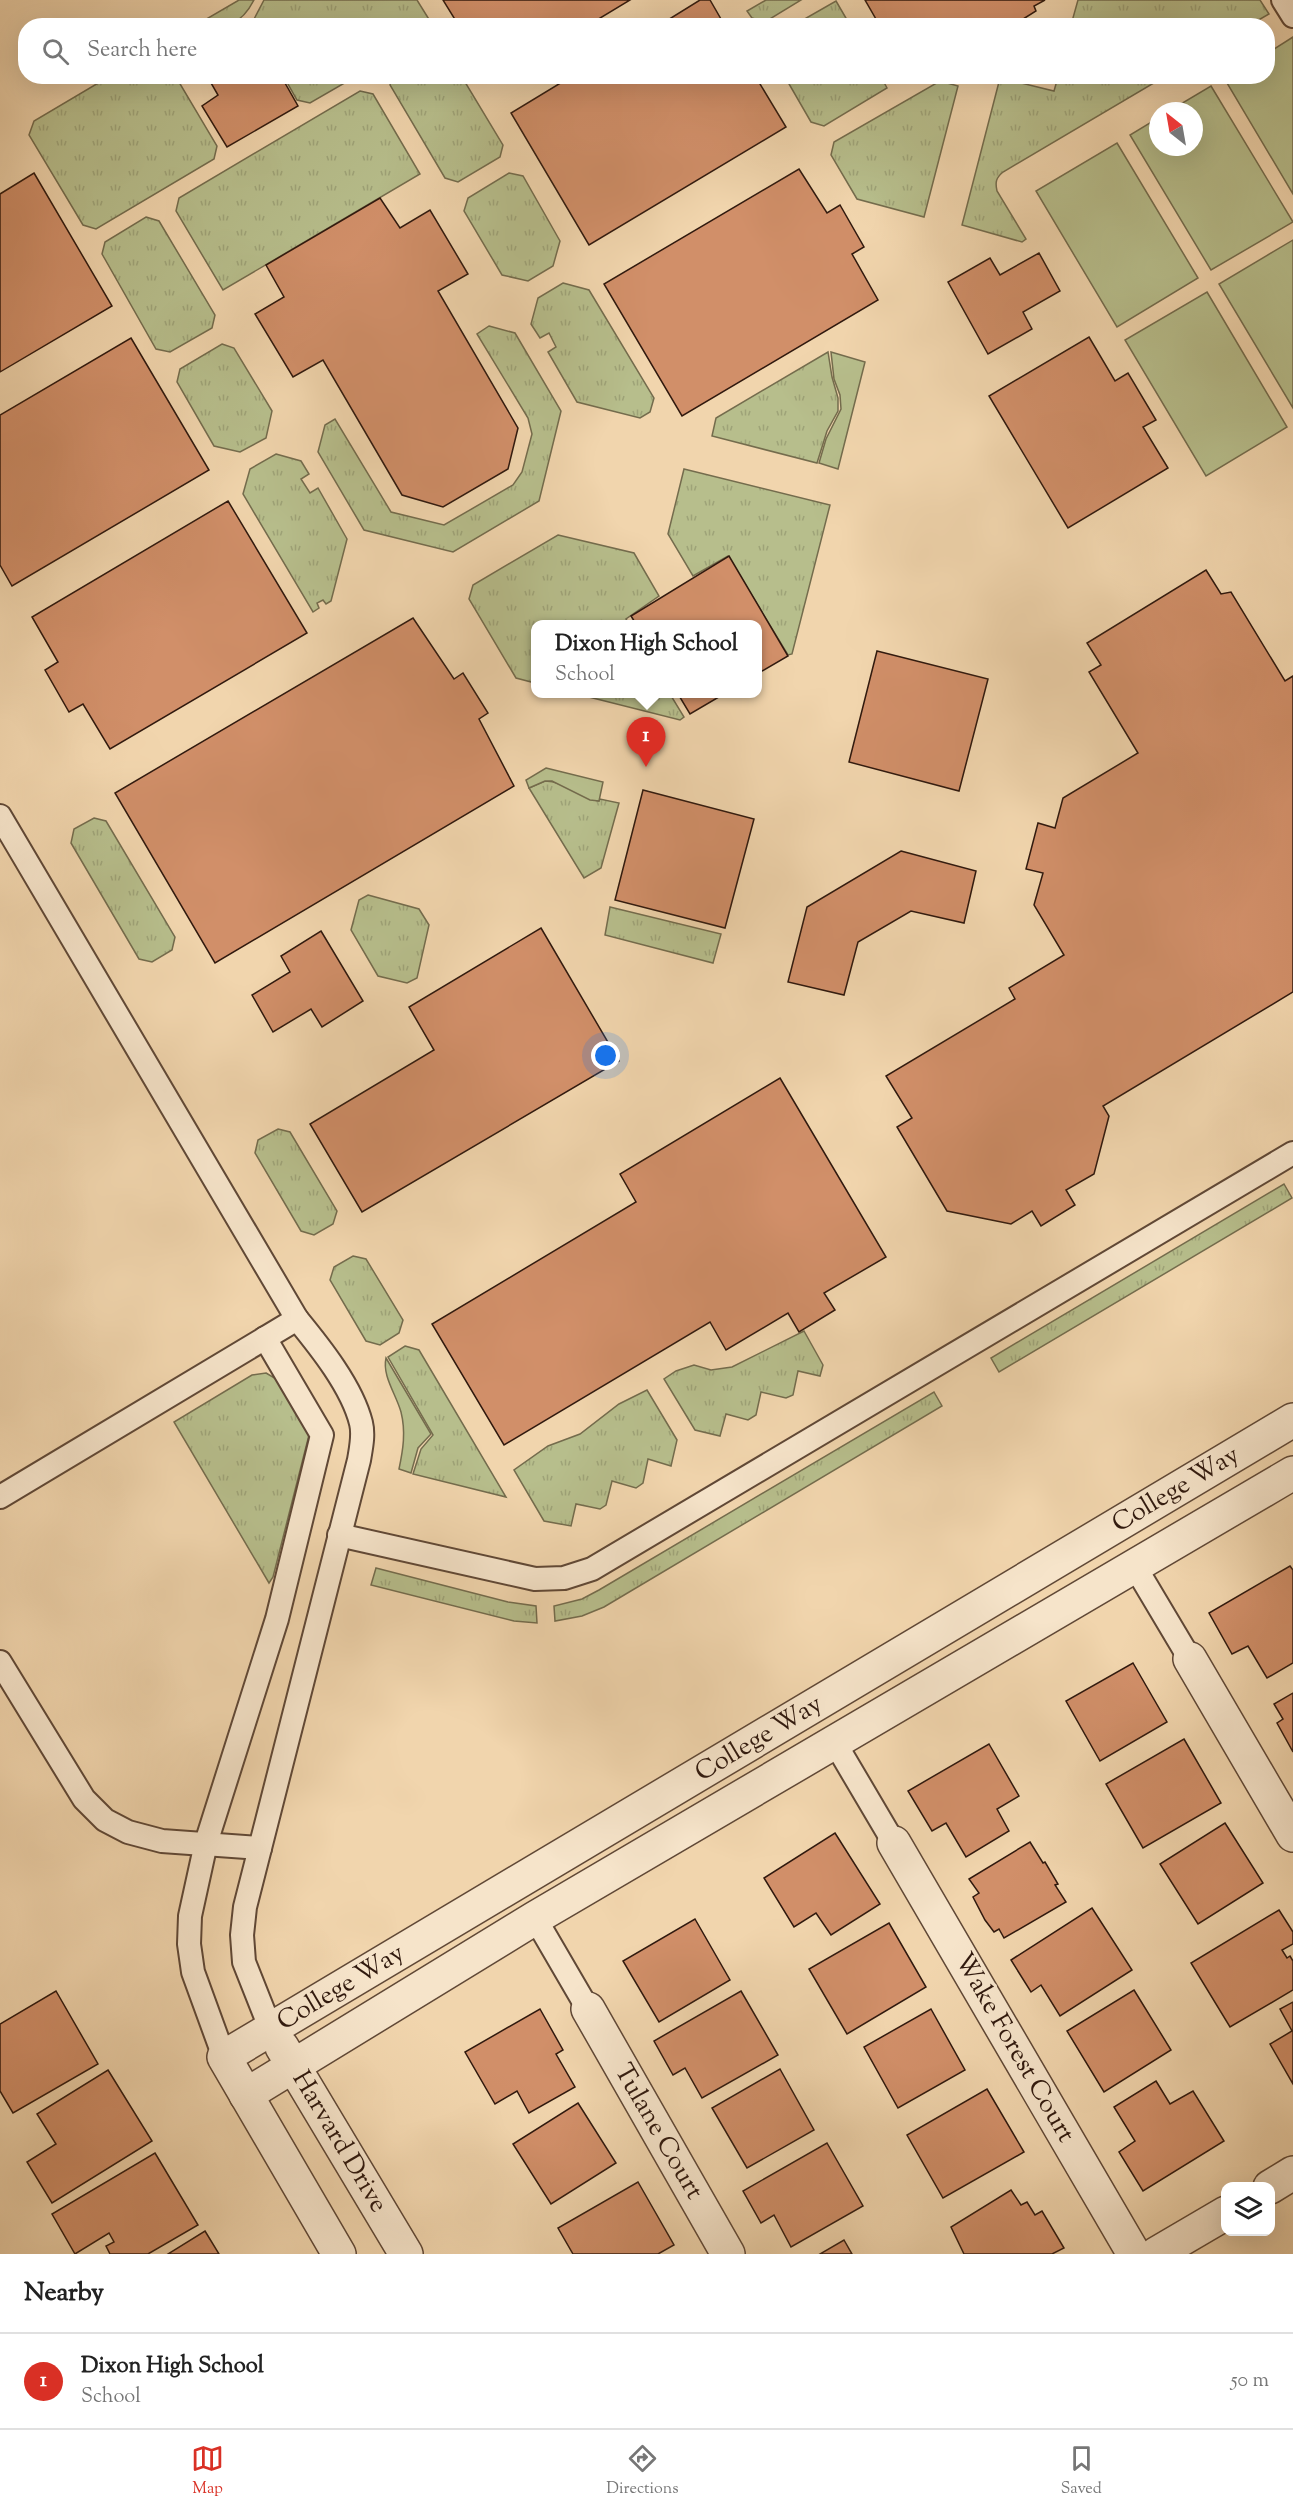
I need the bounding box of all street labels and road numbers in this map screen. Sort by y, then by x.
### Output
street label: College Way [1105,1437,1247,1543]
street label: College Way [688,1686,830,1792]
street label: College Way [270,1935,412,2041]
street label: Wake Forest Court [945,1946,1083,2150]
street label: Tulane Court [604,2057,712,2207]
street label: Harvard Drive [282,2064,396,2220]

